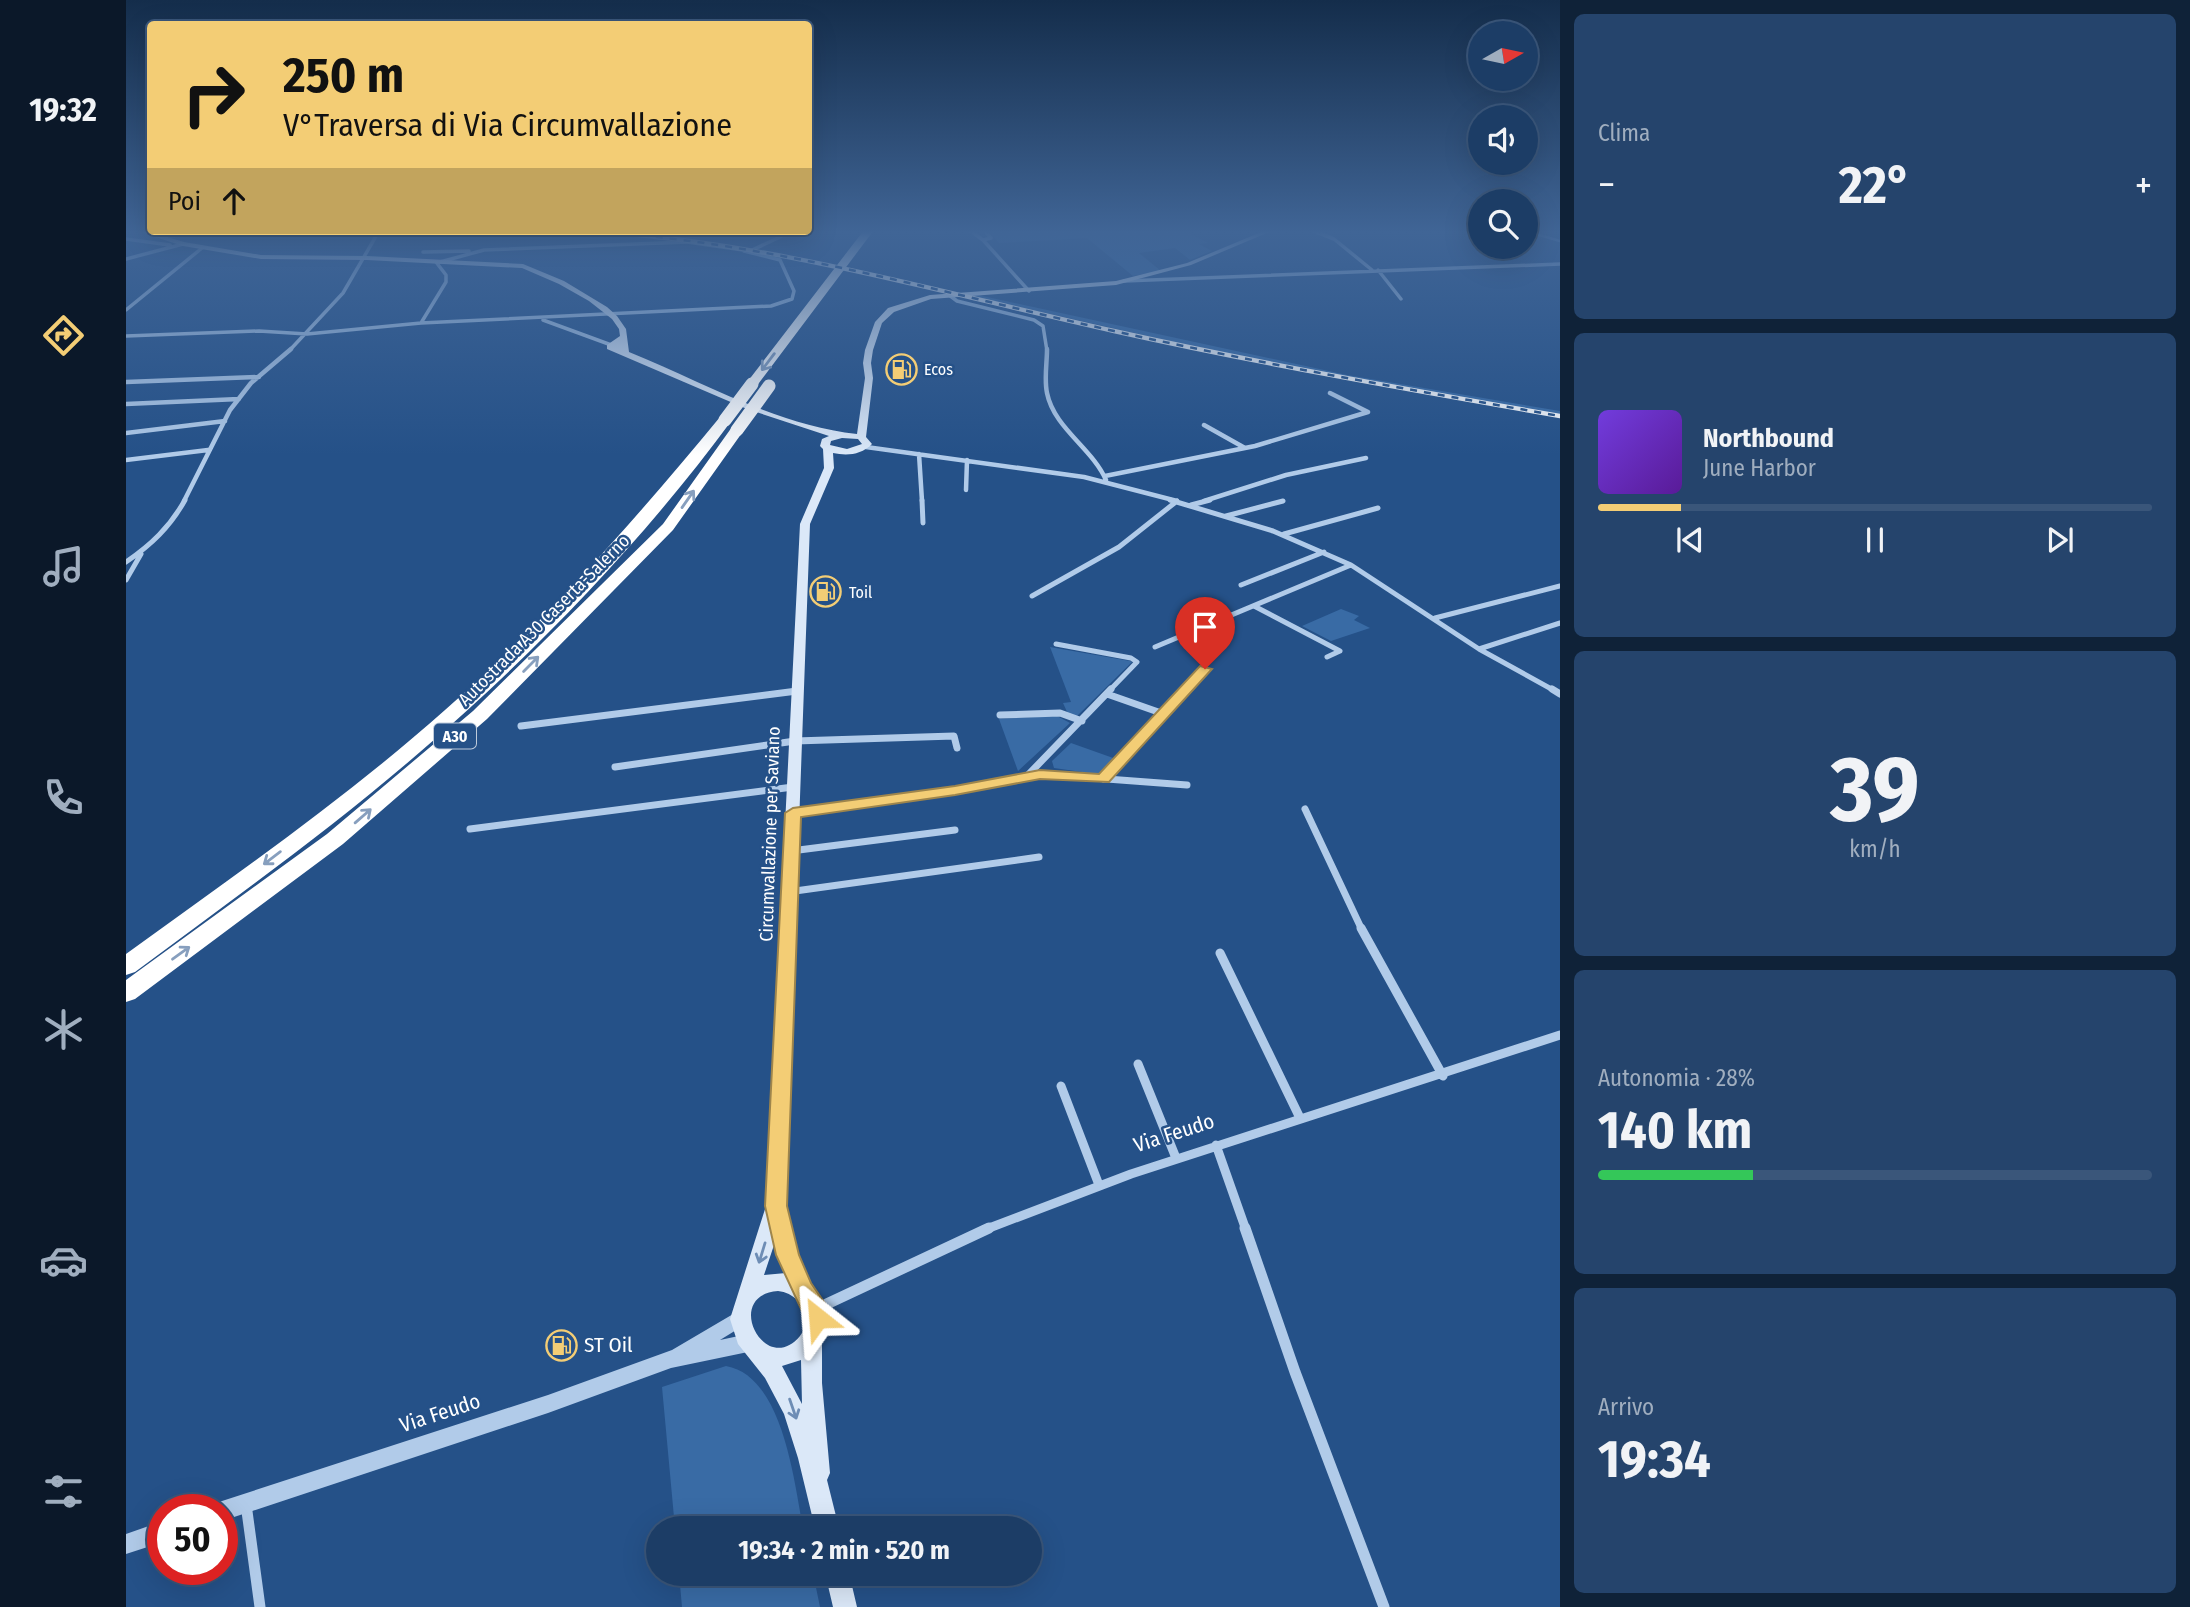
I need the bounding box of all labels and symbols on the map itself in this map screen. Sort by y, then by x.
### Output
north arrow [1468,21,1538,91]
one-way arrow [761,352,776,371]
fuel station icon: Ecos [884,352,918,386]
place label: Ecos [924,360,953,379]
one-way arrow [681,490,695,509]
street label: Autostrada A30 Caserta-Salerno [454,530,634,710]
fuel station icon: Toil [809,575,843,609]
place label: Toil [849,583,872,602]
pin [1175,597,1235,669]
one-way arrow [523,655,540,672]
road number: A30 [434,723,476,748]
street label: Circumvallazione per Saviano [755,726,785,942]
one-way arrow [353,808,371,824]
one-way arrow [264,850,282,865]
one-way arrow [171,946,190,960]
street label: Via Feudo [1130,1108,1218,1158]
one-way arrow [754,1242,767,1264]
position arrow [781,1281,855,1355]
fuel station icon: ST Oil [544,1328,578,1362]
place label: ST Oil [584,1332,633,1358]
street label: Via Feudo [396,1388,484,1438]
one-way arrow [788,1397,800,1419]
speed limit sign: 50 [147,1494,238,1585]

